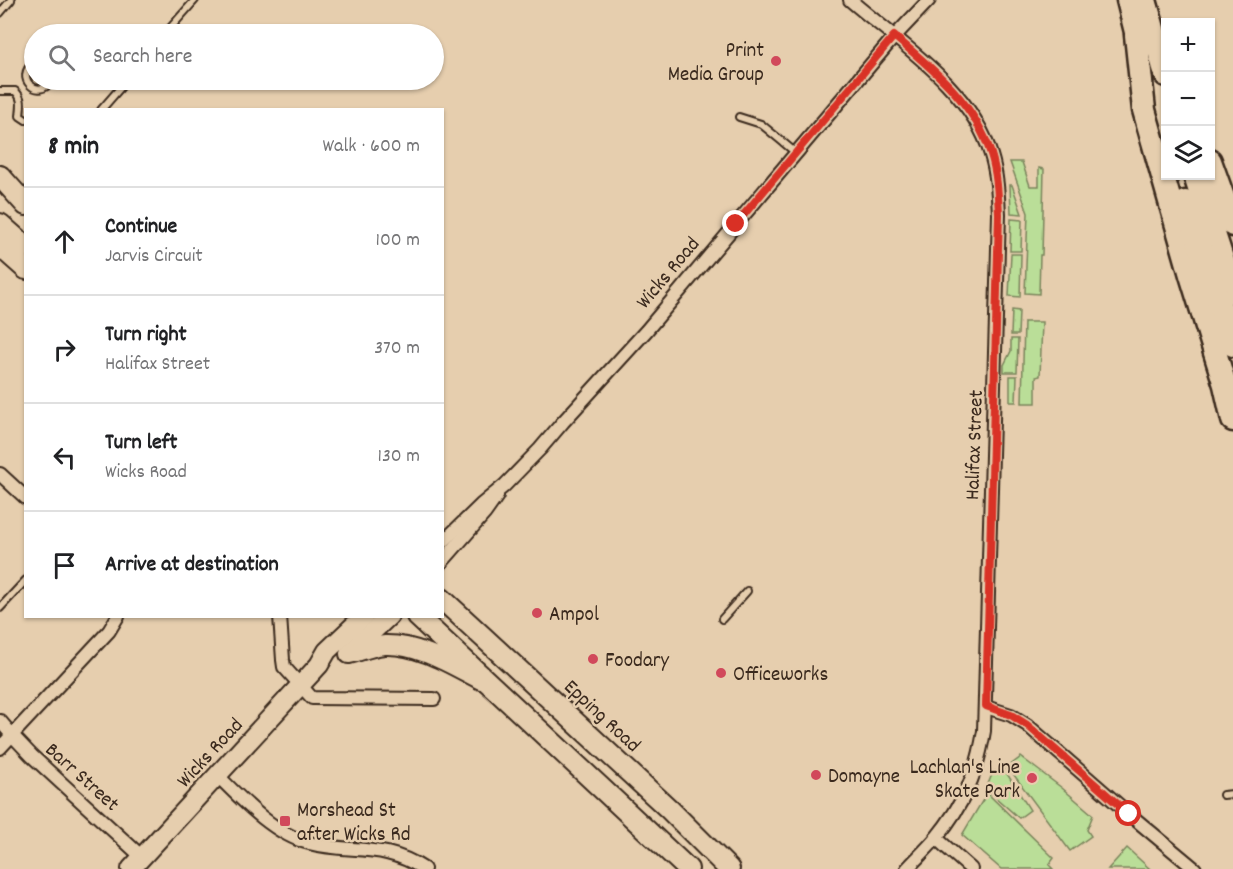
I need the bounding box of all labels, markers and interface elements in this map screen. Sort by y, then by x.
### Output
map controls [1161,18,1215,180]
button: + [1161,18,1215,72]
search box [24,24,444,90]
place label: Print Media Group [668,37,764,91]
icon: search [45,41,78,74]
text: Search here [93,42,192,73]
marker: Print Media Group [769,54,783,68]
button: − [1161,72,1215,126]
button: layers [1161,126,1215,180]
text: 8 min [48,129,99,166]
text: Walk · 600 m [323,133,420,161]
route end [722,210,748,236]
text: Continue [105,212,177,243]
icon: ahead [48,225,81,258]
text: 100 m [376,227,420,255]
street label: Wicks Road [630,231,708,316]
text: Jarvis Circuit [105,243,203,271]
text: Turn right [105,320,187,351]
icon: right [48,333,81,366]
text: 370 m [374,335,420,363]
text: Halifax Street [105,351,210,379]
street label: Halifax Street [959,389,993,501]
text: Turn left [105,428,177,459]
icon: left [48,441,81,474]
text: 130 m [378,443,420,471]
text: Wicks Road [105,459,187,487]
icon: arrive [48,549,81,582]
text: Arrive at destination [105,550,279,581]
place label: Ampol [549,601,599,631]
marker: Ampol [530,606,544,620]
place label: Foodary [605,647,670,677]
marker: Foodary [586,652,600,666]
place label: Officeworks [733,661,828,691]
marker: Officeworks [714,666,728,680]
street label: Epping Road [556,674,646,761]
street label: Wicks Road [171,712,251,796]
street label: Barr Street [37,737,125,820]
place label: Lachlan's Line Skate Park [910,754,1020,808]
place label: Domayne [828,763,900,793]
marker: Domayne [809,768,823,782]
marker: Lachlan's Line Skate Park [1025,771,1039,785]
place label: Morshead St after Wicks Rd [297,797,411,851]
route start [1115,800,1141,826]
marker: Morshead St after Wicks Rd [278,814,292,828]

